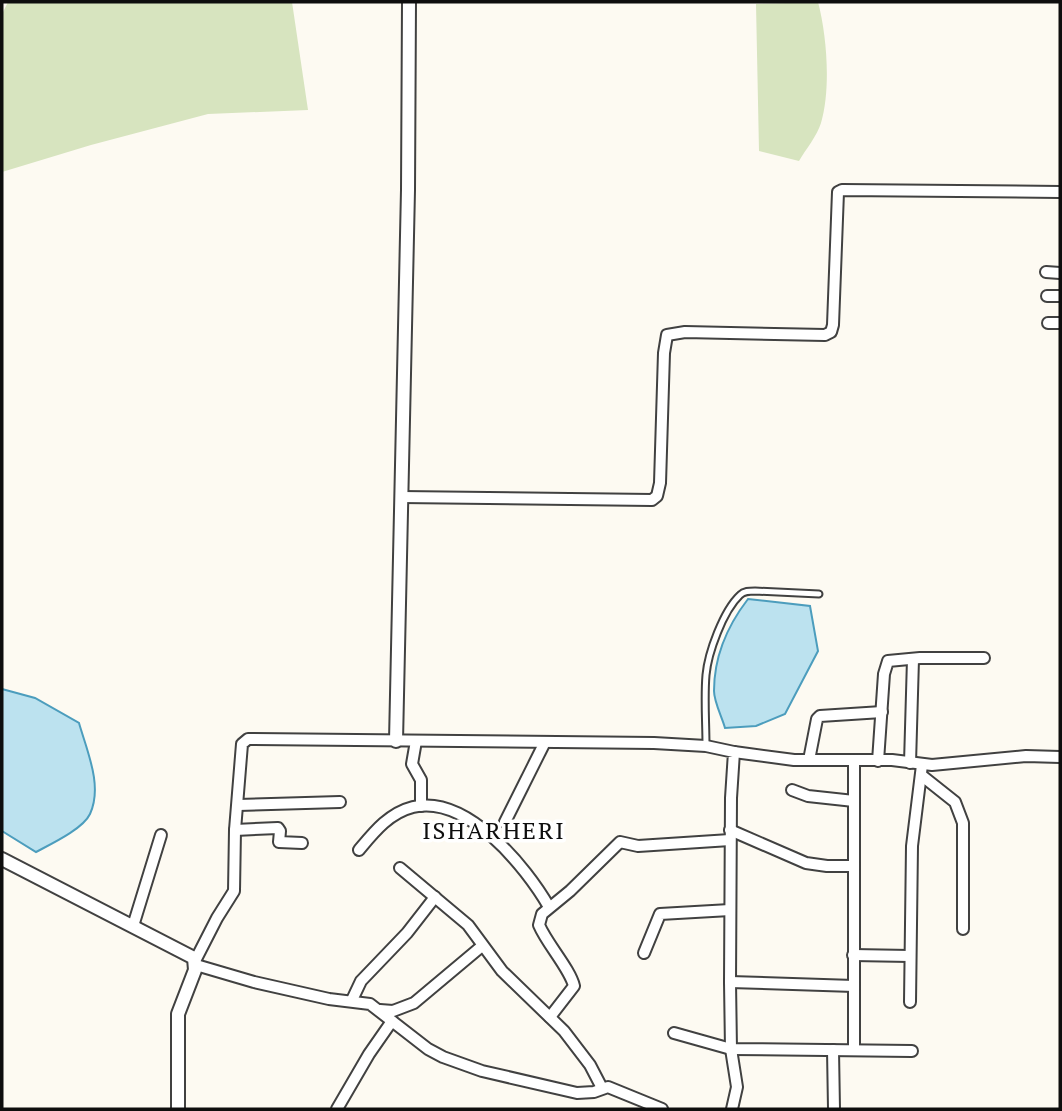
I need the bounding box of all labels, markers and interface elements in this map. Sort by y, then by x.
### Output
district label: ISHARHERI [422,814,566,846]

